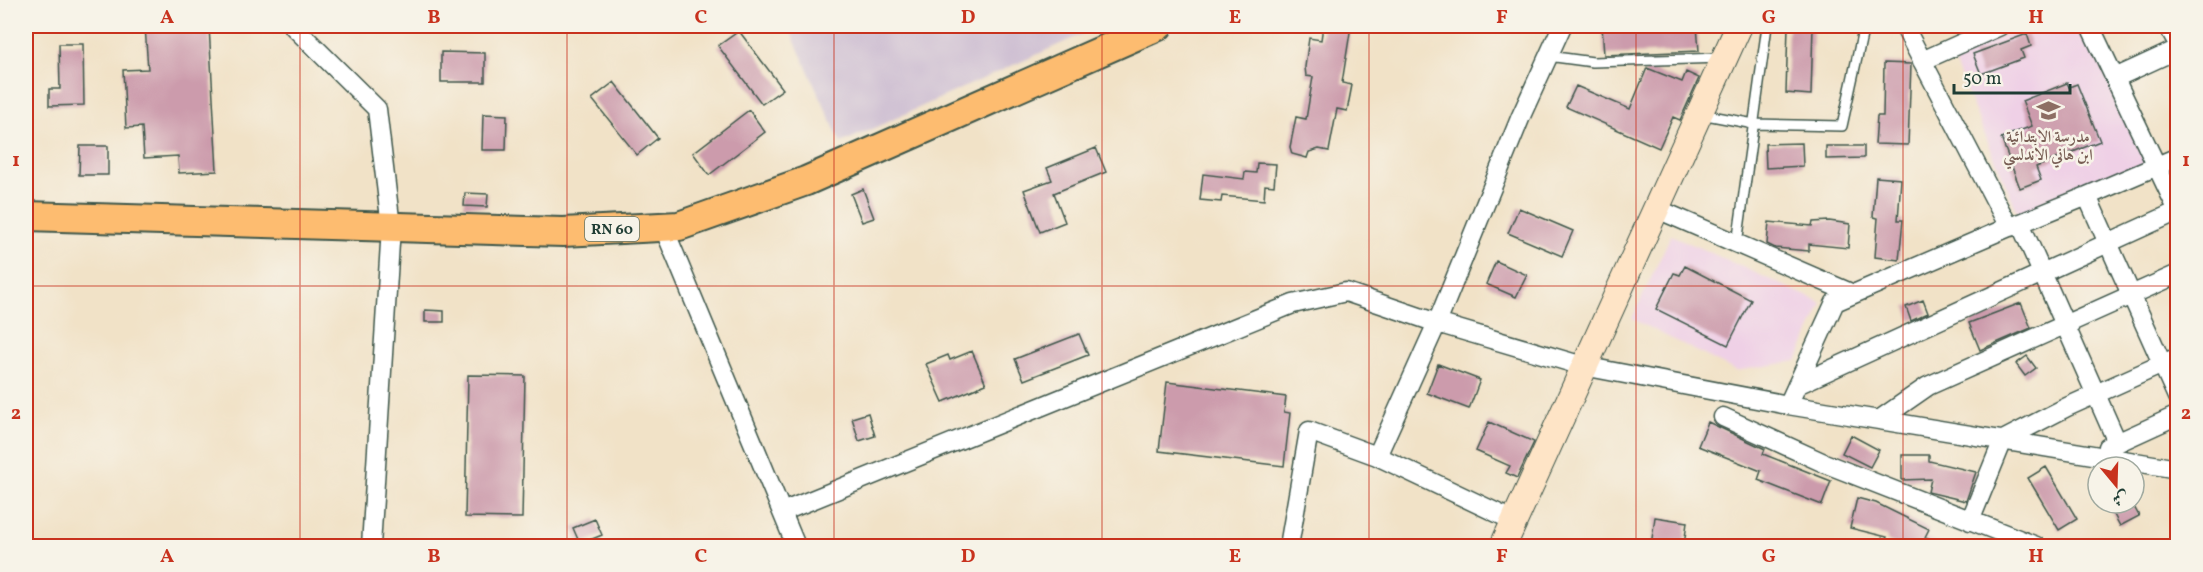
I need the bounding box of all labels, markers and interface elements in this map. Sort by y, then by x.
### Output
text: A [160,4,174,32]
text: B [427,4,441,32]
text: C [695,4,708,32]
text: D [961,4,975,32]
text: E [1229,4,1241,32]
text: F [1496,4,1508,32]
text: G [1762,4,1776,32]
text: H [2028,4,2044,32]
scale bar [1954,57,2070,95]
text: 50 m [1963,67,2002,92]
school or university icon: مدرسة الابتدائية ابن هاني الاندلسي [2035,98,2061,124]
place label: مدرسة الابتدائية ابن هاني الاندلسي [2003,127,2093,170]
text: 1 [12,147,20,175]
text: 1 [2182,147,2190,175]
road number: RN 60 [585,217,639,241]
text: 2 [11,400,21,428]
text: 2 [2181,400,2191,428]
north arrow [2086,455,2146,515]
text: ش [2109,484,2131,510]
text: A [160,543,174,571]
text: B [427,543,441,571]
text: C [695,543,708,571]
text: D [961,543,975,571]
text: E [1229,543,1241,571]
text: F [1496,543,1508,571]
text: G [1762,543,1776,571]
text: H [2028,543,2044,571]

